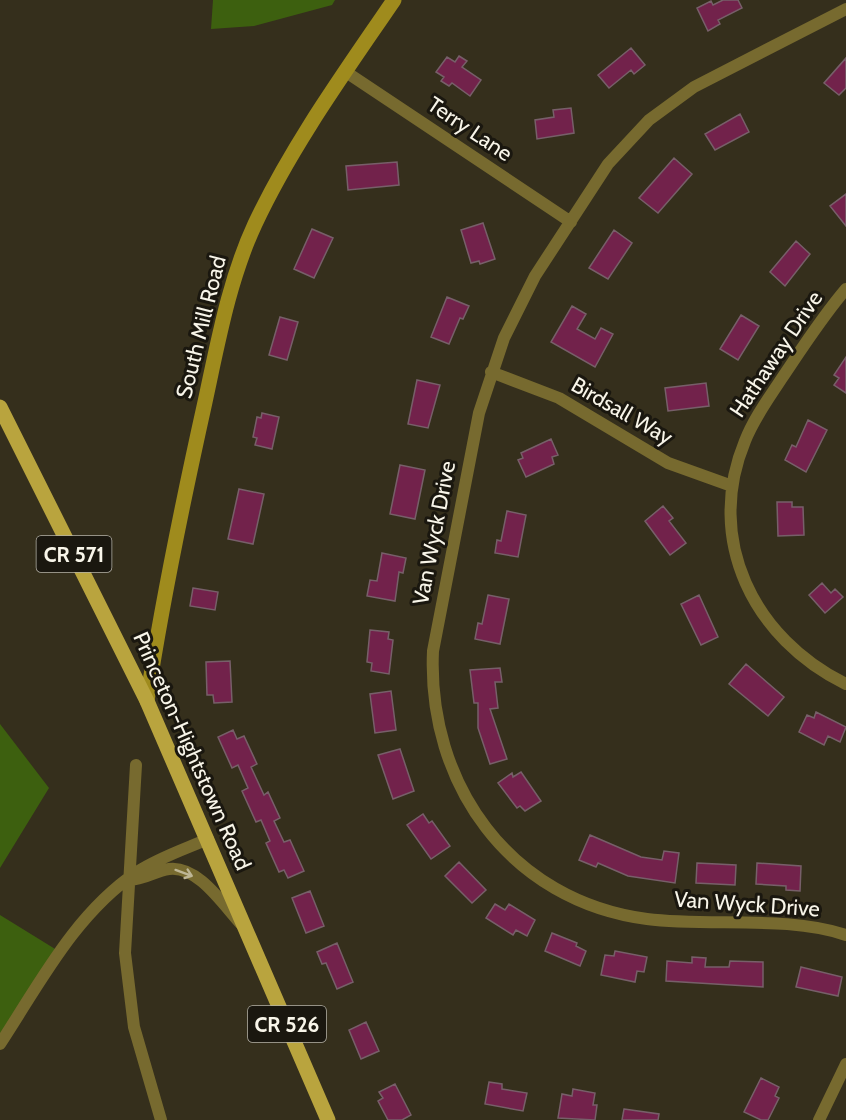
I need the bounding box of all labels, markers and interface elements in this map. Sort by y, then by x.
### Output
street label: Terry Lane [423,91,517,167]
street label: South Mill Road [170,253,232,401]
street label: Hathaway Drive [724,286,828,422]
street label: Birdsall Way [566,371,678,451]
street label: Van Wyck Drive [407,459,461,607]
road number: CR 571 [36,536,112,572]
street label: Princeton-Hightstown Road [127,628,257,874]
one-way arrow [174,868,192,879]
street label: Van Wyck Drive [673,885,821,923]
road number: CR 526 [248,1006,326,1042]

